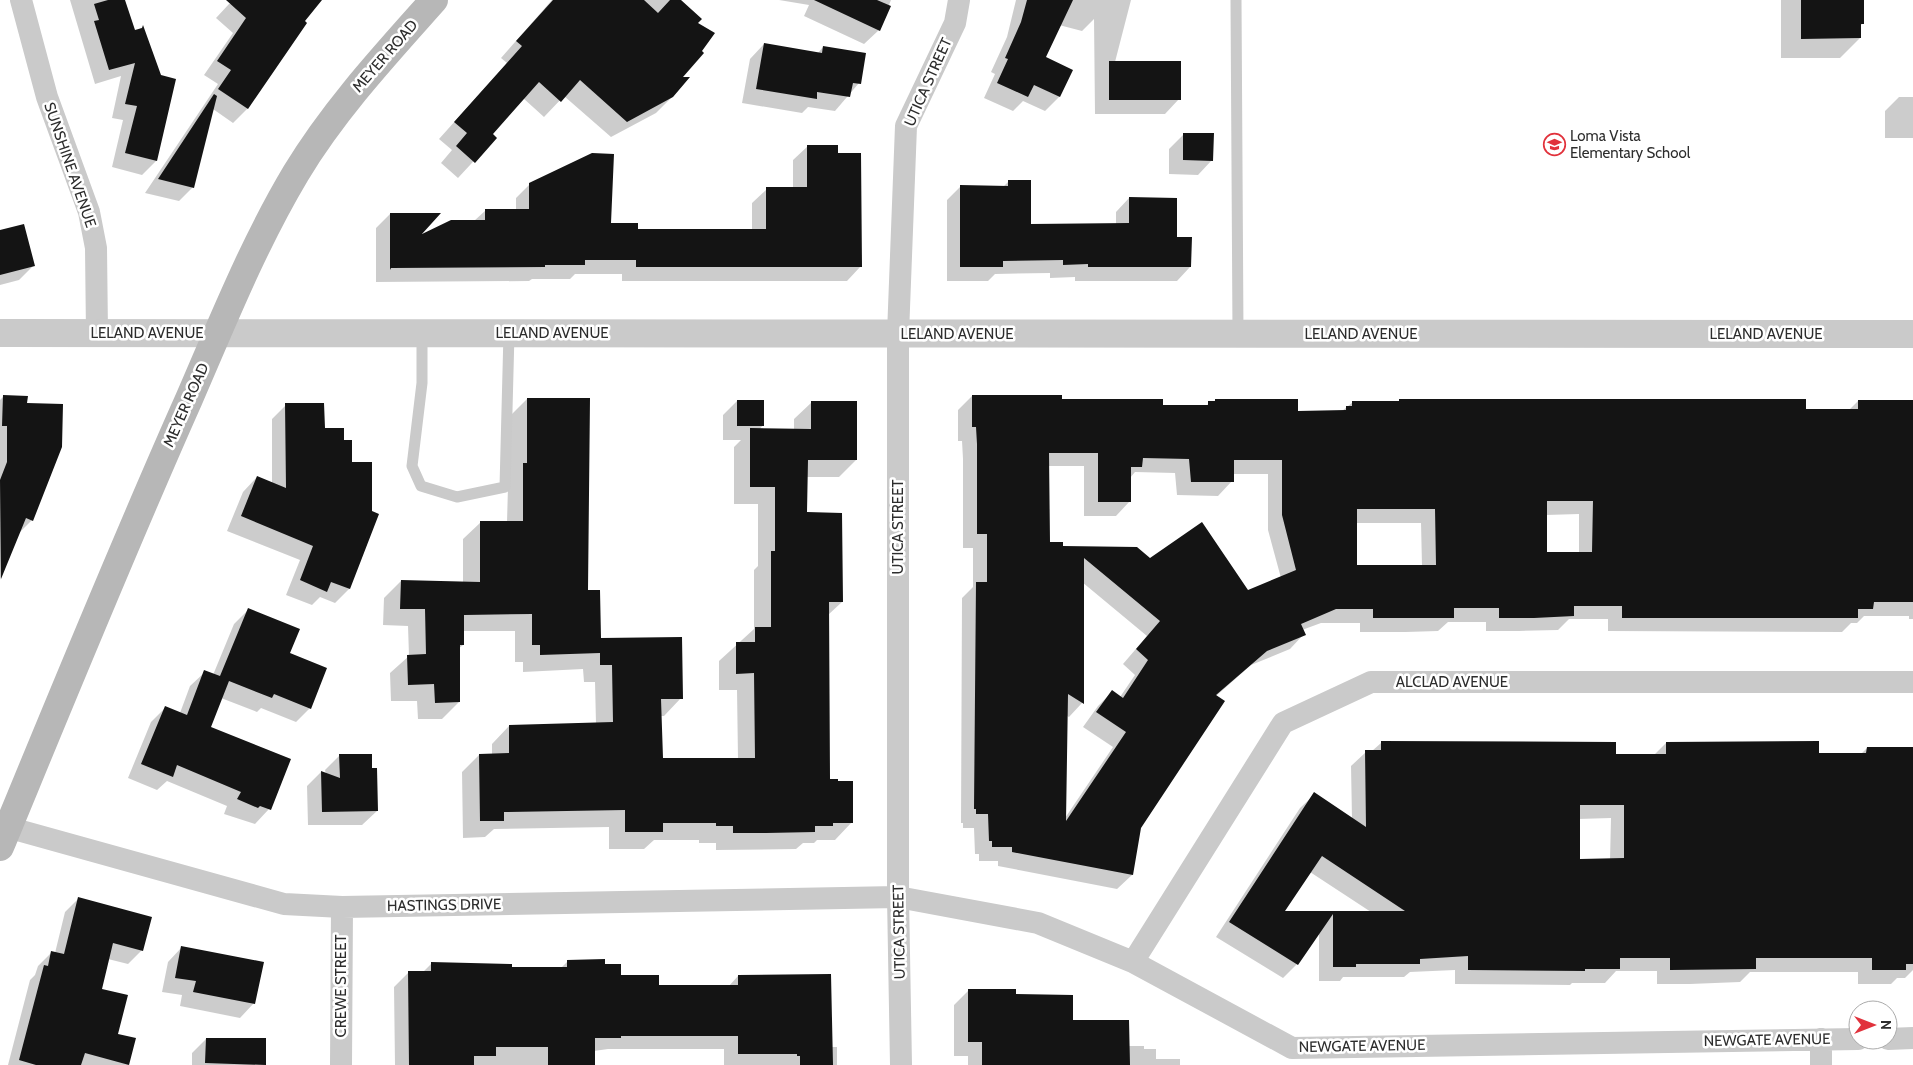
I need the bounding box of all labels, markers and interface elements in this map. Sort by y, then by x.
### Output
street label: MEYER ROAD [349,16,421,96]
street label: UTICA STREET [900,35,956,129]
street label: SUNSHINE AVENUE [40,100,100,230]
place label: Loma Vista Elementary School [1570,127,1691,162]
school or university icon: Loma Vista Elementary School [1542,133,1566,157]
street label: LELAND AVENUE [90,324,204,342]
street label: LELAND AVENUE [495,324,609,342]
street label: LELAND AVENUE [900,325,1014,343]
street label: LELAND AVENUE [1304,325,1418,343]
street label: LELAND AVENUE [1709,325,1823,343]
street label: MEYER ROAD [159,360,213,450]
street label: UTICA STREET [889,480,907,574]
street label: ALCLAD AVENUE [1396,673,1508,691]
street label: UTICA STREET [889,884,909,980]
street label: HASTINGS DRIVE [387,895,501,915]
street label: CREWE STREET [332,935,350,1037]
north arrow [1848,1000,1898,1050]
text: N [1877,1020,1895,1030]
street label: NEWGATE AVENUE [1703,1030,1831,1050]
street label: NEWGATE AVENUE [1298,1036,1426,1056]

